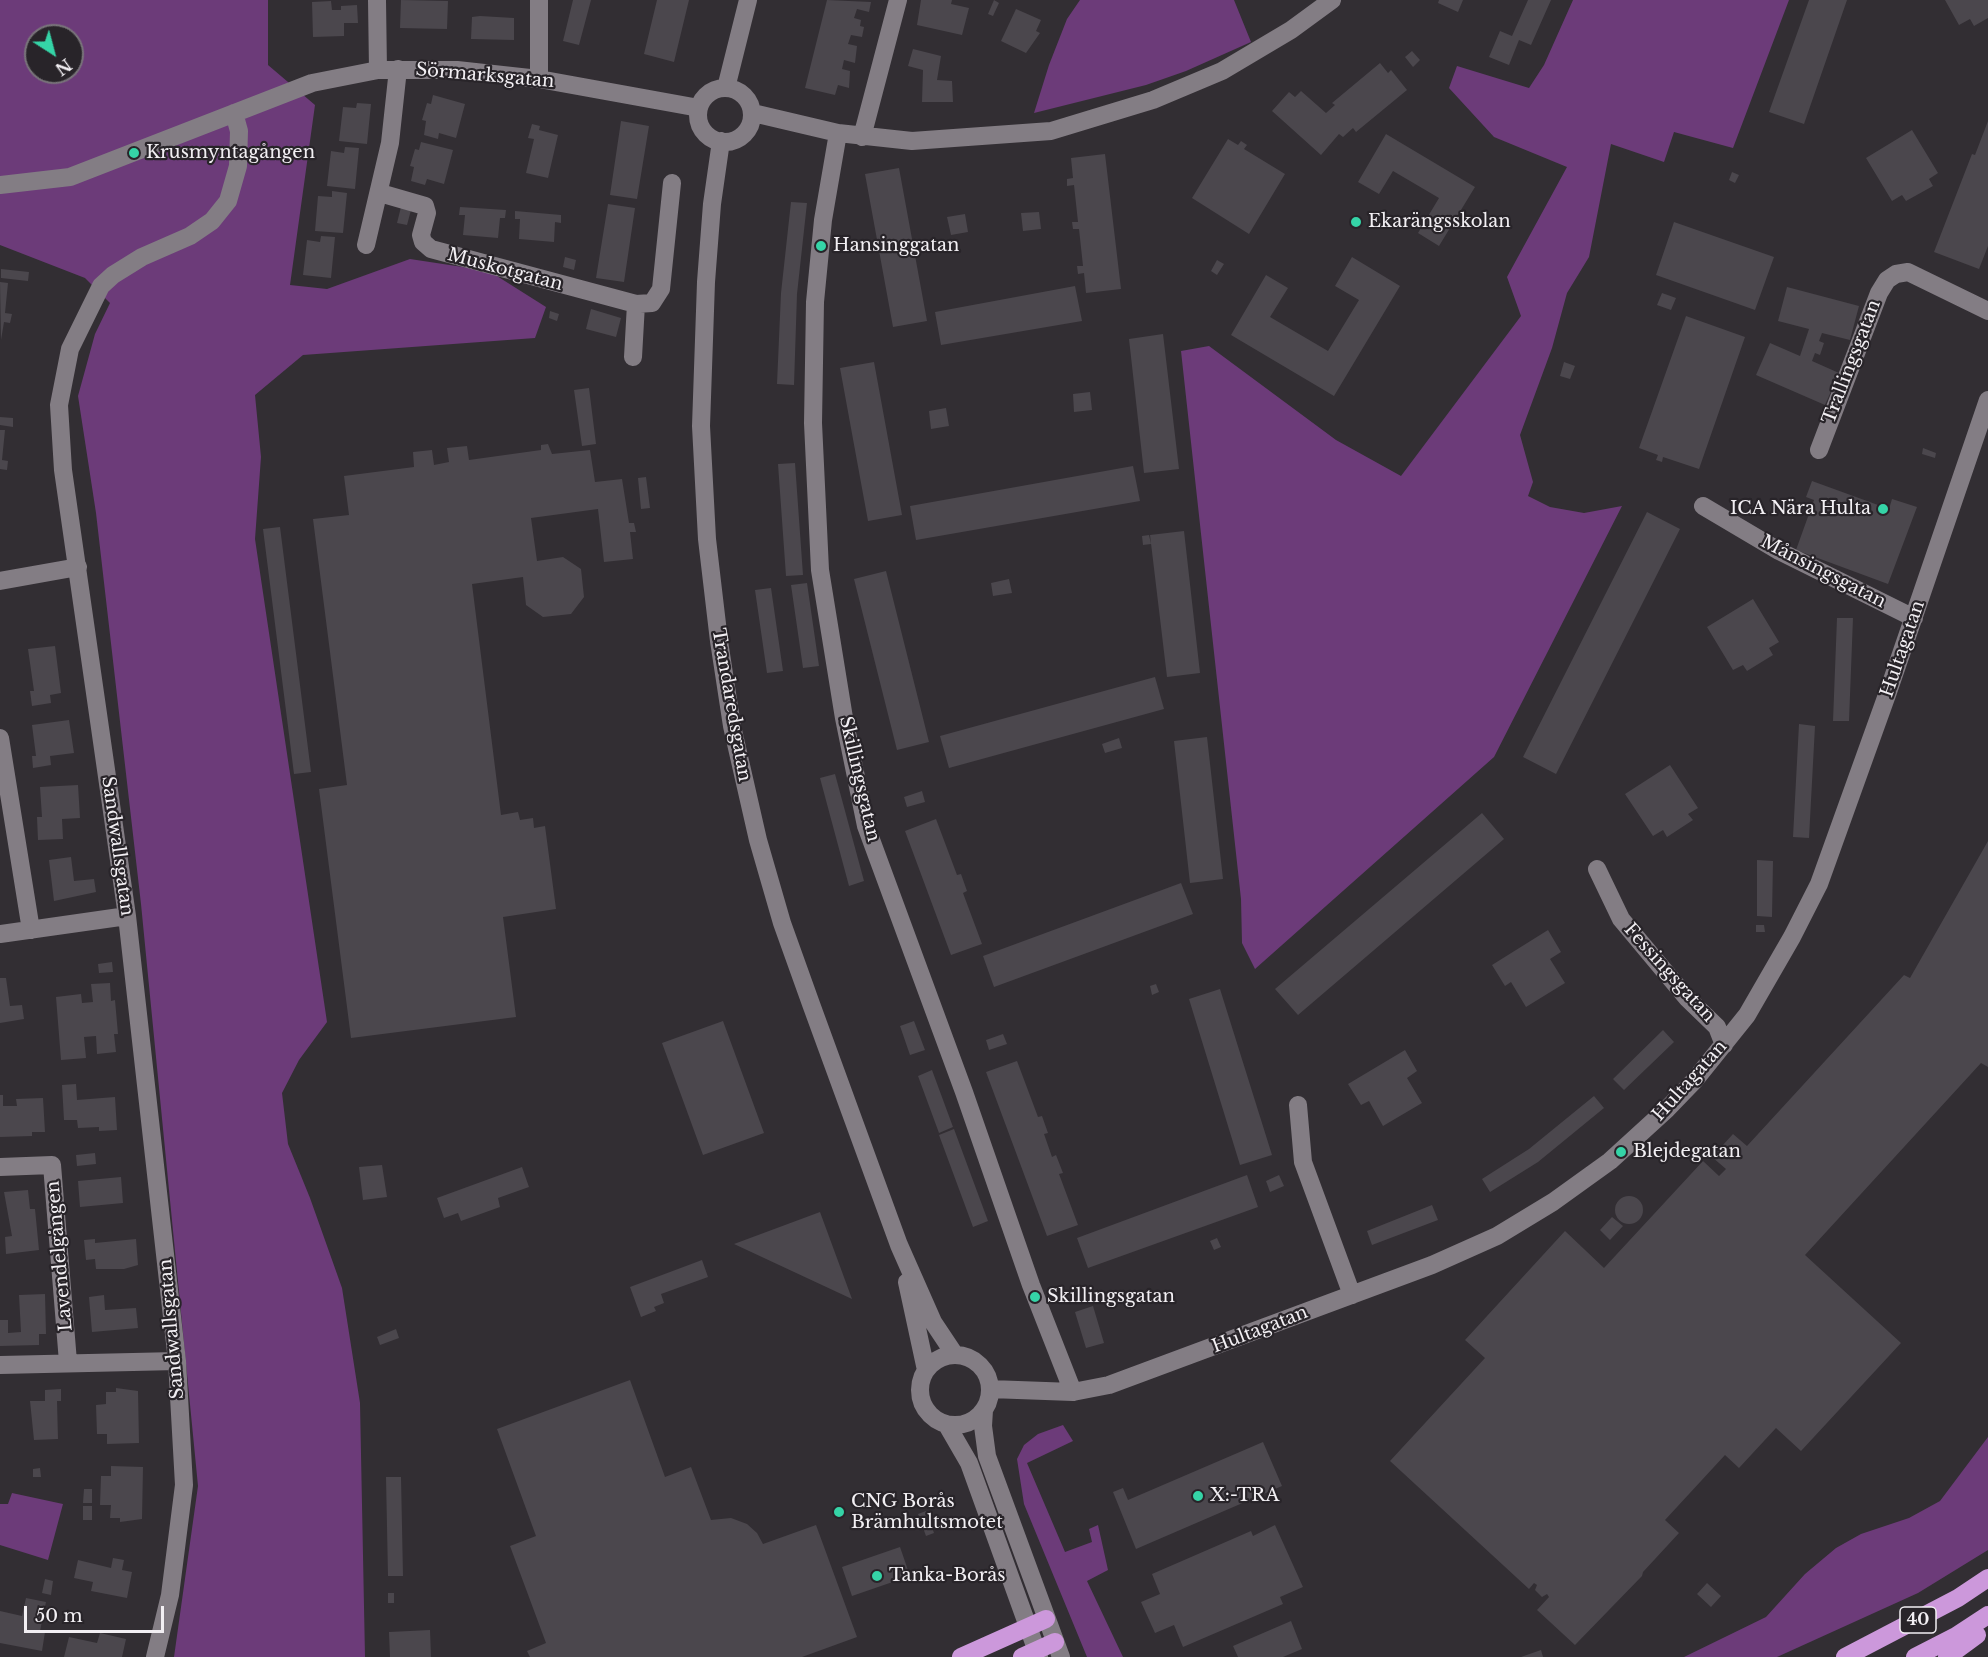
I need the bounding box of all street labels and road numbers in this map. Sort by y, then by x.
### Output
street label: Sörmarksgatan [415,59,555,93]
street label: Muskotgatan [445,244,565,296]
street label: Trallingsgatan [1818,297,1886,427]
street label: Månsingsgatan [1757,531,1889,613]
street label: Hultagatan [1876,598,1930,700]
street label: Trandaredsgatan [707,627,755,783]
street label: Skillingsgatan [834,714,884,844]
street label: Sandwallsgatan [96,775,138,917]
street label: Fessingsgatan [1619,919,1719,1027]
street label: Hultagatan [1648,1036,1732,1126]
street label: Lavendelgången [43,1180,77,1332]
street label: Sandwallsgatan [155,1258,189,1400]
street label: Hultagatan [1209,1302,1311,1358]
road number: 40 [1900,1607,1936,1633]

